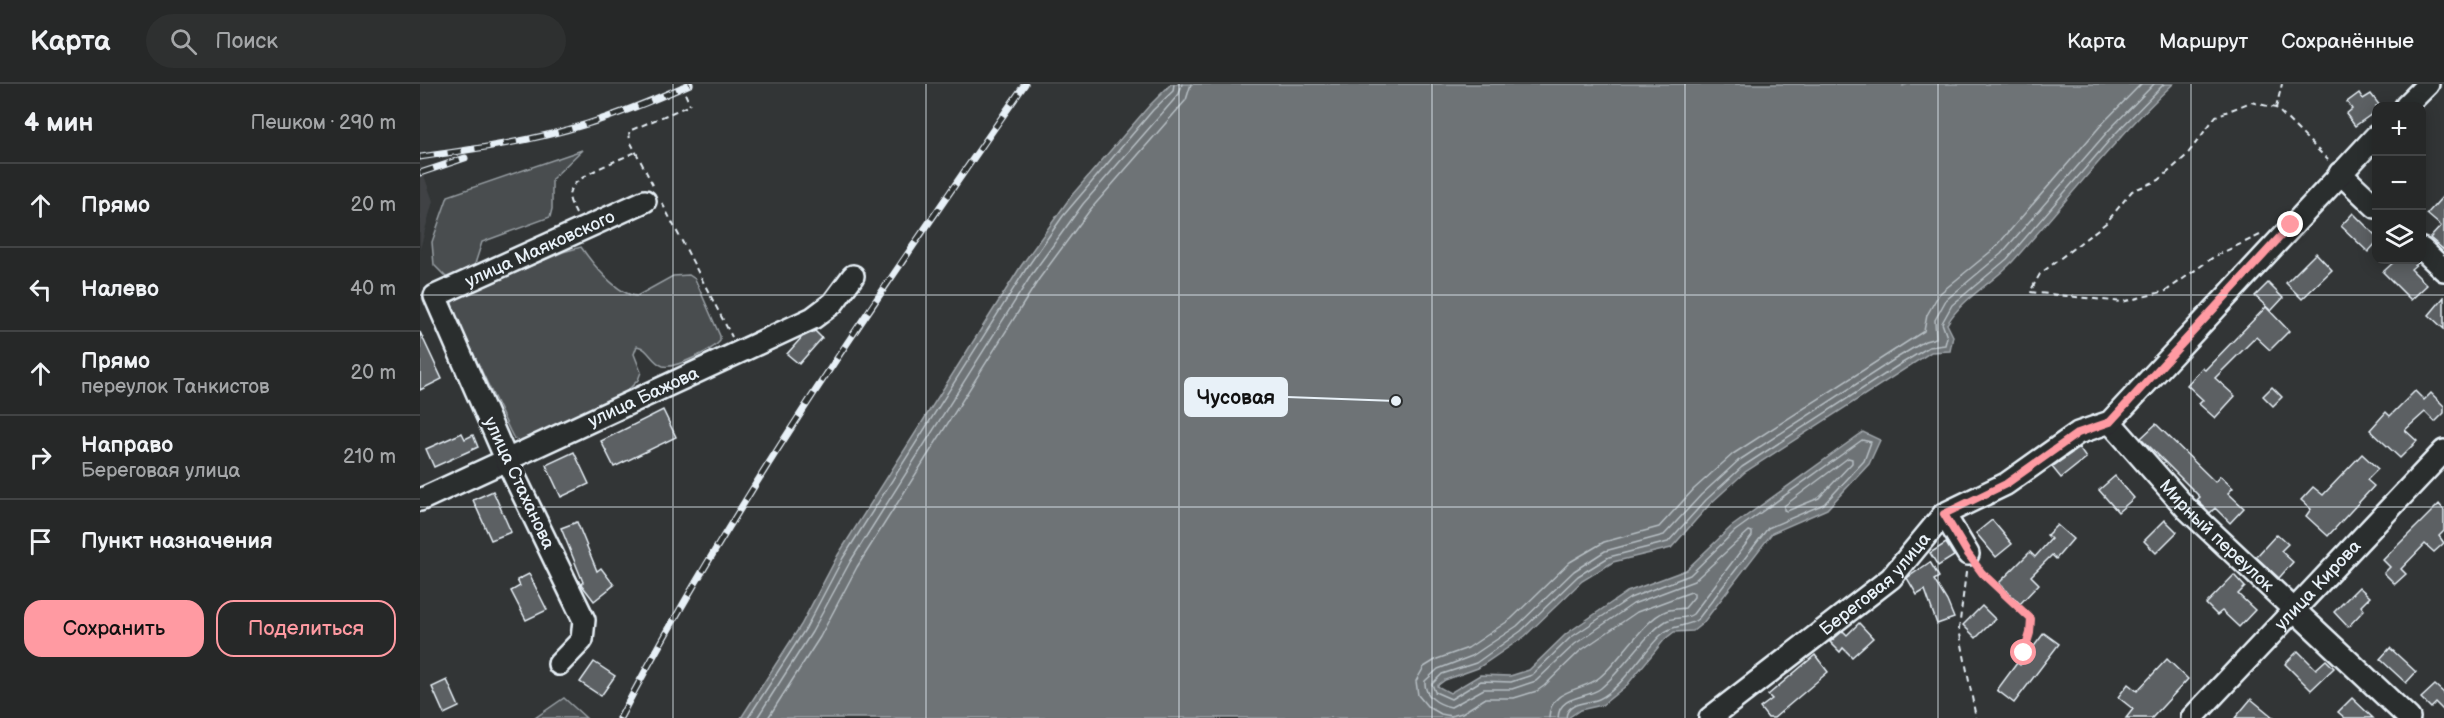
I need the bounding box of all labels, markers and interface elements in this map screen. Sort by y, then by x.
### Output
search box [146,14,566,68]
text: Карта [30,25,110,58]
icon: search [167,25,200,58]
text: Поиск [215,28,278,55]
text: Карта [2067,29,2126,54]
text: Маршрут [2159,29,2248,54]
text: Сохранённые [2281,29,2414,54]
map controls [2372,102,2426,264]
button: + [2372,102,2426,156]
text: 4 мин [24,108,93,139]
text: Пешком · 290 m [250,111,396,135]
button: − [2372,156,2426,210]
icon: ahead [24,189,57,222]
text: Прямо [81,192,150,219]
text: 20 m [351,193,396,217]
street label: улица Маяковского [462,206,618,292]
button: layers [2372,210,2426,264]
route end [2277,211,2303,237]
icon: left [24,273,57,306]
text: Налево [81,276,159,303]
text: 40 m [350,277,396,301]
text: Прямо [81,348,150,375]
icon: ahead [24,357,57,390]
text: 20 m [351,361,396,385]
street label: улица Бажова [585,362,702,431]
text: переулок Танкистов [81,375,269,399]
callout: Чусовая [1185,378,1287,416]
text: Чусовая [1197,386,1275,410]
street label: улица Стаханова [479,413,559,553]
text: Направо [81,432,173,459]
icon: right [24,441,57,474]
text: 210 m [343,445,396,469]
text: Береговая улица [81,459,240,483]
street label: Мирный переулок [2155,475,2279,596]
icon: arrive [24,525,57,558]
text: Пункт назначения [81,528,273,555]
street label: Береговая улица [1815,528,1935,640]
street label: улица Кирова [2270,535,2365,634]
button: Сохранить [24,600,204,657]
button: Поделиться [216,600,396,657]
route start [2010,639,2036,665]

